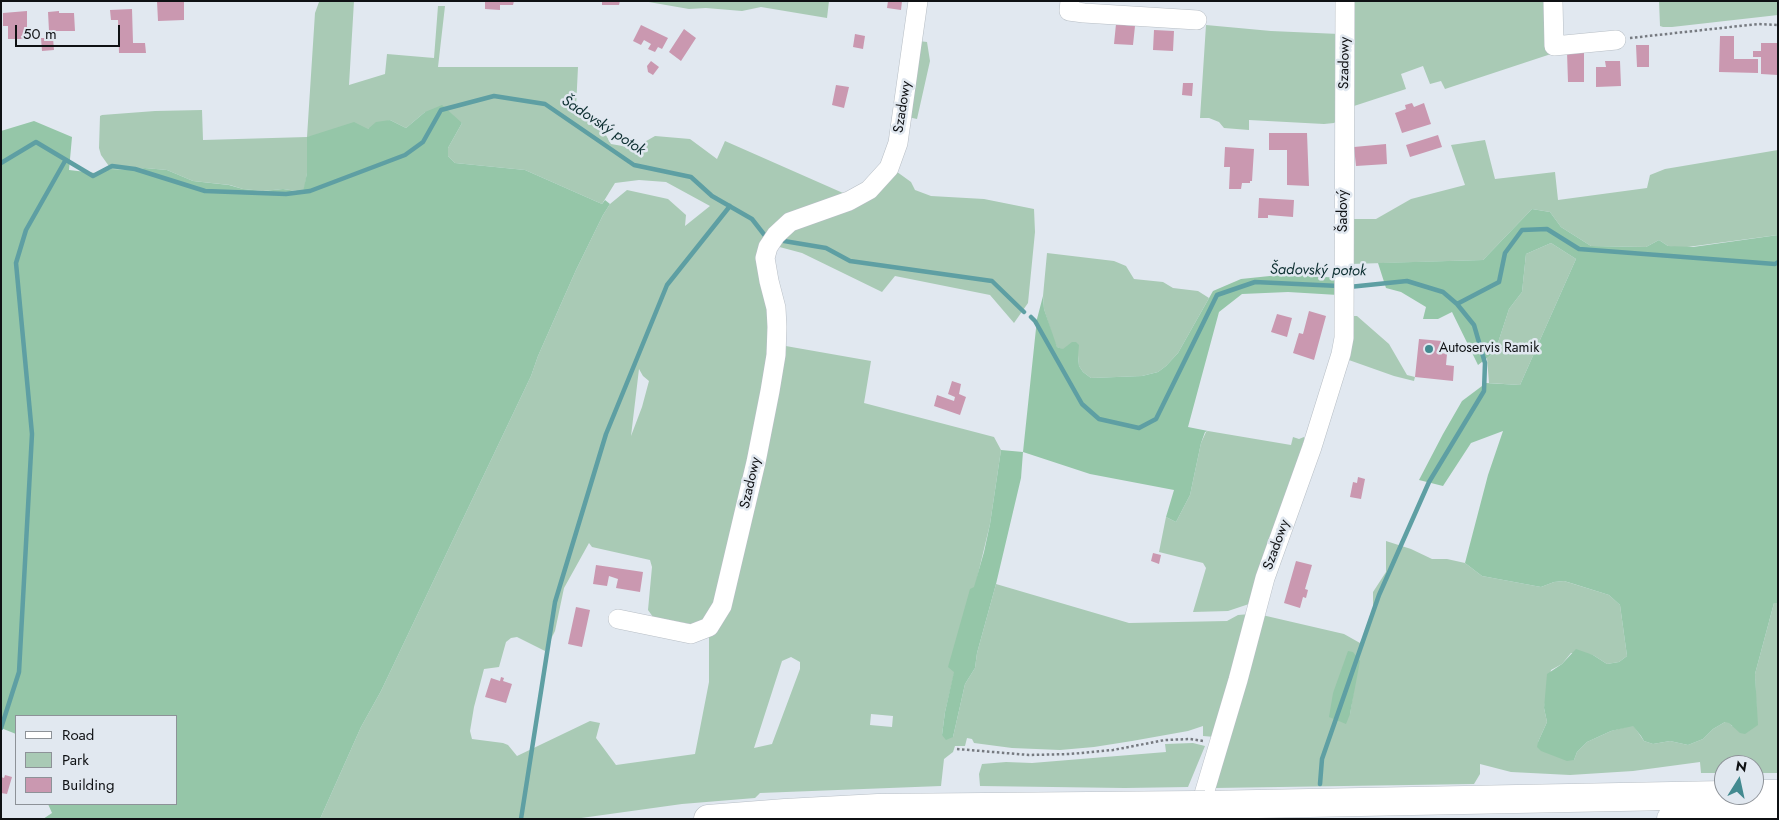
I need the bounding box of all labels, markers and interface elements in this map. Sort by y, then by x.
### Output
scale bar [18,15,122,47]
text: 50 m [23,23,57,45]
street label: Szadowy [1336,37,1354,89]
street label: Szadowy [891,80,915,134]
water label: Šadovský potok [558,92,648,160]
street label: Šadový [1336,190,1352,232]
water label: Šadovský potok [1270,261,1366,281]
place label: Autoservis Ramik [1439,341,1539,357]
marker: Autoservis Ramik [1423,343,1435,355]
street label: Szadowy [737,456,765,510]
street label: Szadowy [1260,518,1294,572]
legend [15,715,178,805]
text: Road [62,724,94,746]
text: Park [62,749,89,771]
north arrow [1714,755,1764,805]
text: N [1734,755,1749,777]
text: Building [62,774,114,796]

